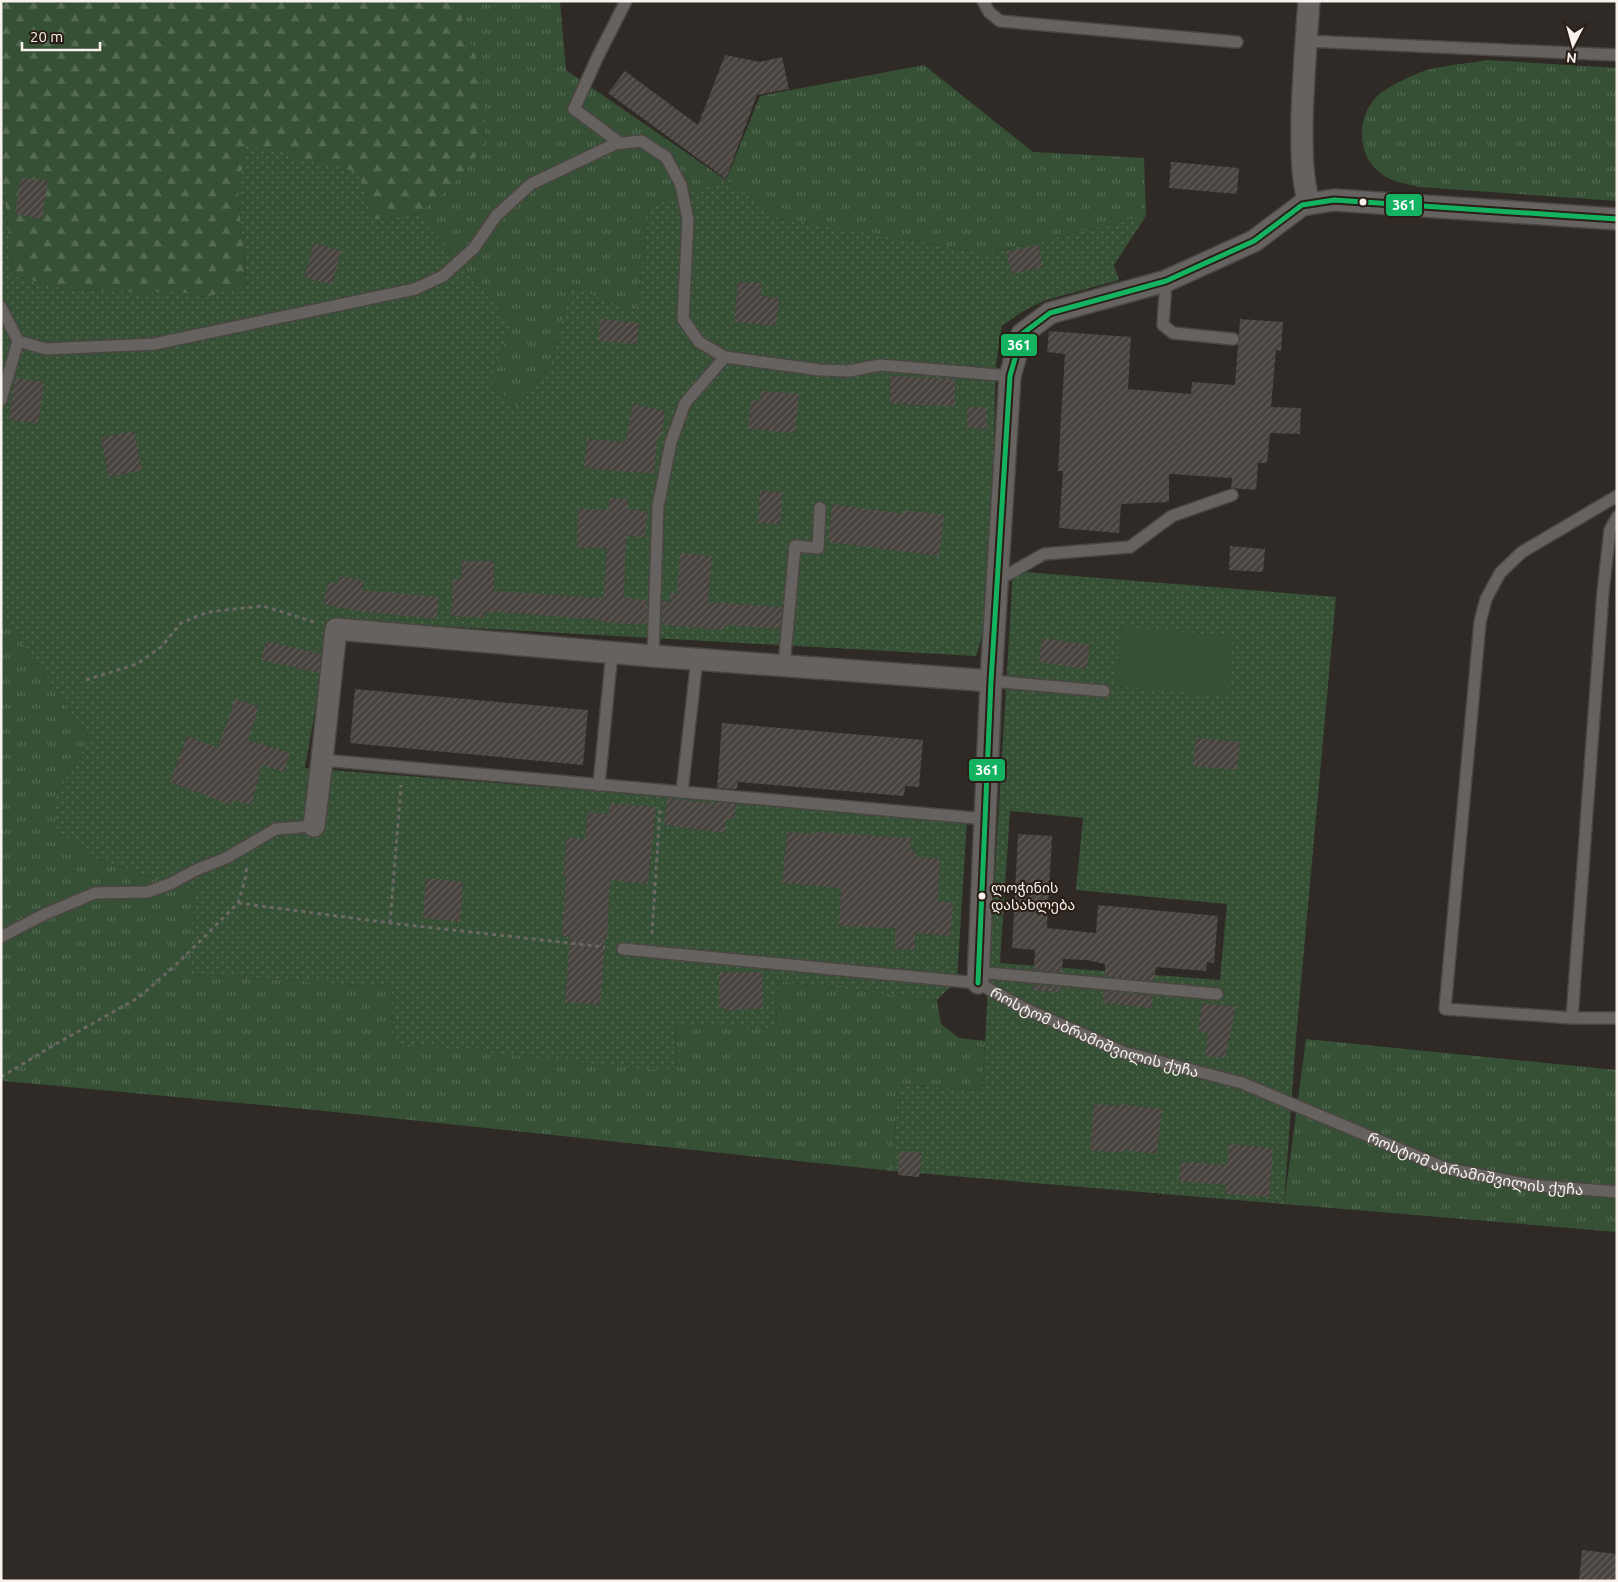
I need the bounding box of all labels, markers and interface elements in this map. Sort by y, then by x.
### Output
scale bar [22,20,100,52]
north arrow [1548,20,1598,70]
text: 20 m [30,28,63,45]
text: N [1566,49,1578,66]
line badge: 361 [1385,193,1423,217]
unlabelled marker [1358,197,1368,207]
text: 361 [1392,197,1416,213]
line badge: 361 [1000,333,1038,357]
text: 361 [1007,337,1031,353]
line badge: 361 [968,758,1006,782]
text: 361 [975,762,999,778]
place label: ლოჭინის დასახლება [991,880,1075,914]
marker: ლოჭინის დასახლება [977,891,987,901]
street label: როსტომ აბრამიშვილის ქუჩა [988,983,1201,1080]
street label: როსტომ აბრამიშვილის ქუჩა [1365,1128,1584,1198]

